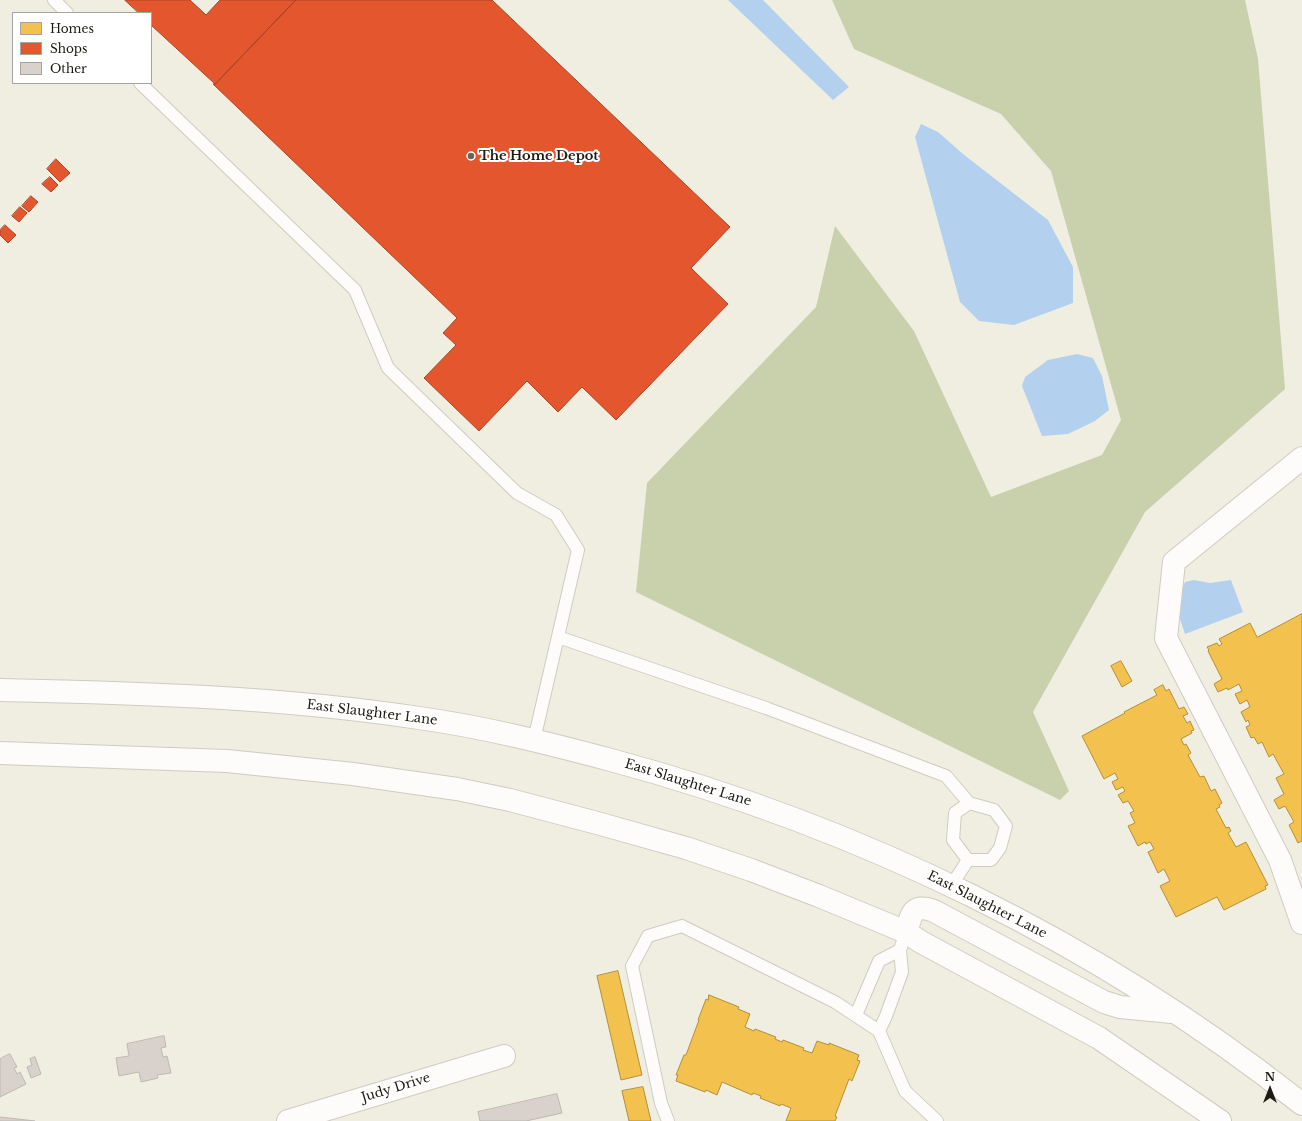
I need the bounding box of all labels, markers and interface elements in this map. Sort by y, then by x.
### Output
legend [12,12,152,84]
text: Homes [50,21,94,36]
text: Shops [50,41,87,56]
text: Other [50,61,87,76]
place label: The Home Depot [479,148,598,164]
marker: The Home Depot [466,151,476,161]
street label: East Slaughter Lane [306,697,438,729]
street label: East Slaughter Lane [623,756,753,810]
street label: East Slaughter Lane [925,868,1049,942]
north arrow [1250,1069,1290,1109]
street label: Judy Drive [360,1070,432,1106]
text: N [1265,1070,1275,1084]

